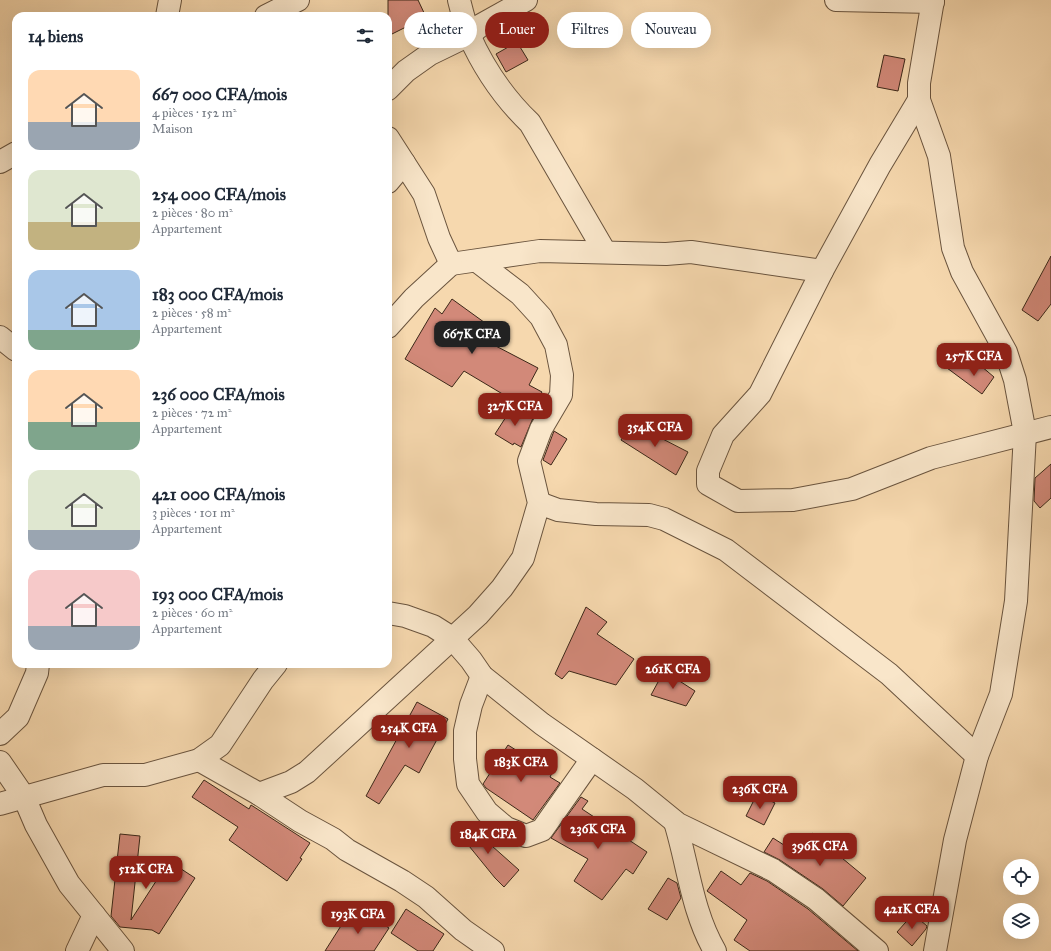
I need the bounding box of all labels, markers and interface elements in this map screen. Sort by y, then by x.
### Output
chip: Acheter [404,12,477,48]
chip: Louer [485,12,549,48]
chip: Filtres [557,12,623,48]
chip: Nouveau [631,12,711,48]
icon: filters [354,25,376,47]
text: 14 biens [28,26,83,47]
text: 667 000 CFA/mois [152,84,287,105]
icon: home [60,86,108,134]
text: 4 pièces · 152 m² [152,105,237,121]
text: Maison [152,121,193,137]
text: 254 000 CFA/mois [152,184,286,205]
icon: home [60,186,108,234]
text: 2 pièces · 80 m² [152,205,233,221]
text: Appartement [152,221,222,237]
text: 183 000 CFA/mois [152,284,283,305]
icon: home [60,286,108,334]
text: 2 pièces · 58 m² [152,305,231,321]
text: Appartement [152,321,222,337]
pin: 667K CFA [431,321,513,355]
text: 667K CFA [443,326,501,342]
pin: 257K CFA [933,343,1015,377]
text: 257K CFA [946,348,1002,364]
text: 236 000 CFA/mois [152,384,285,405]
icon: home [60,386,108,434]
pin: 327K CFA [474,393,556,427]
text: 327K CFA [487,398,543,414]
text: 2 pièces · 72 m² [152,405,232,421]
pin: 354K CFA [614,414,696,448]
text: 354K CFA [627,419,683,435]
text: Appartement [152,421,222,437]
text: 421 000 CFA/mois [152,484,285,505]
icon: home [60,486,108,534]
text: 3 pièces · 101 m² [152,505,235,521]
text: Appartement [152,521,222,537]
text: 193 000 CFA/mois [152,584,283,605]
icon: home [60,586,108,634]
text: 2 pièces · 60 m² [152,605,232,621]
text: Appartement [152,621,222,637]
pin: 261K CFA [632,656,714,690]
text: 261K CFA [645,661,701,677]
pin: 254K CFA [368,715,450,749]
text: 254K CFA [381,720,437,736]
pin: 183K CFA [480,749,562,783]
text: 183K CFA [494,754,548,770]
pin: 236K CFA [719,776,801,810]
text: 236K CFA [732,781,788,797]
pin: 236K CFA [557,816,639,850]
pin: 184K CFA [447,821,529,855]
text: 236K CFA [570,821,626,837]
text: 184K CFA [460,826,516,842]
pin: 396K CFA [779,833,861,867]
text: 396K CFA [792,838,848,854]
pin: 512K CFA [105,856,187,890]
map controls [1003,859,1039,939]
button: locate [1003,859,1039,895]
text: 512K CFA [118,861,174,877]
pin: 421K CFA [871,896,953,930]
pin: 193K CFA [317,901,399,935]
text: 421K CFA [884,901,940,917]
button: layers [1003,903,1039,939]
text: 193K CFA [331,906,385,922]

